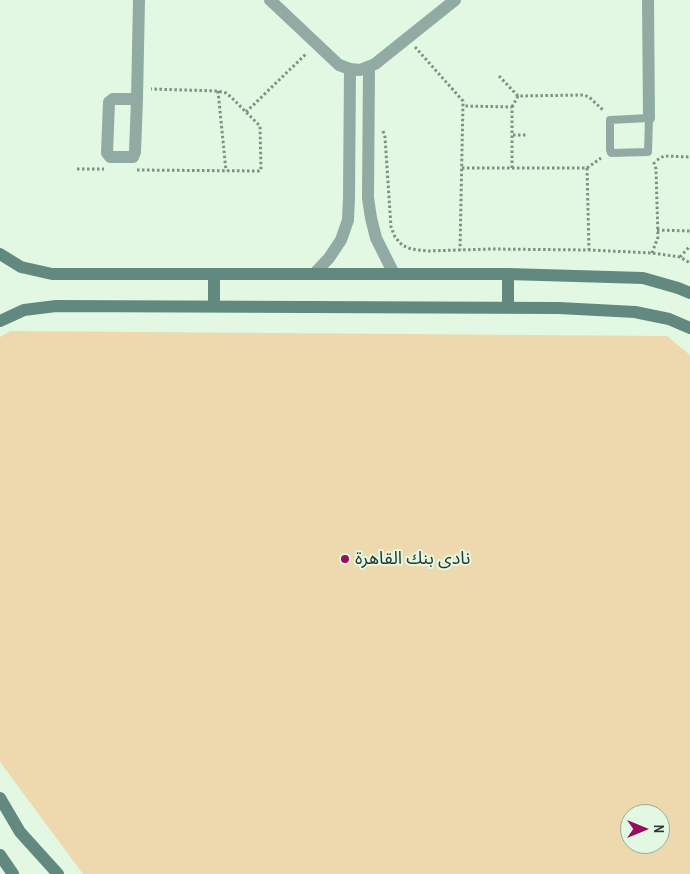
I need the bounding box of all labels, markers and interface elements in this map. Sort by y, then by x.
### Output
place label: نادى بنك القاهرة [355,548,470,570]
marker: نادى بنك القاهرة [339,553,351,565]
north arrow [620,804,670,854]
text: N [650,825,668,833]

